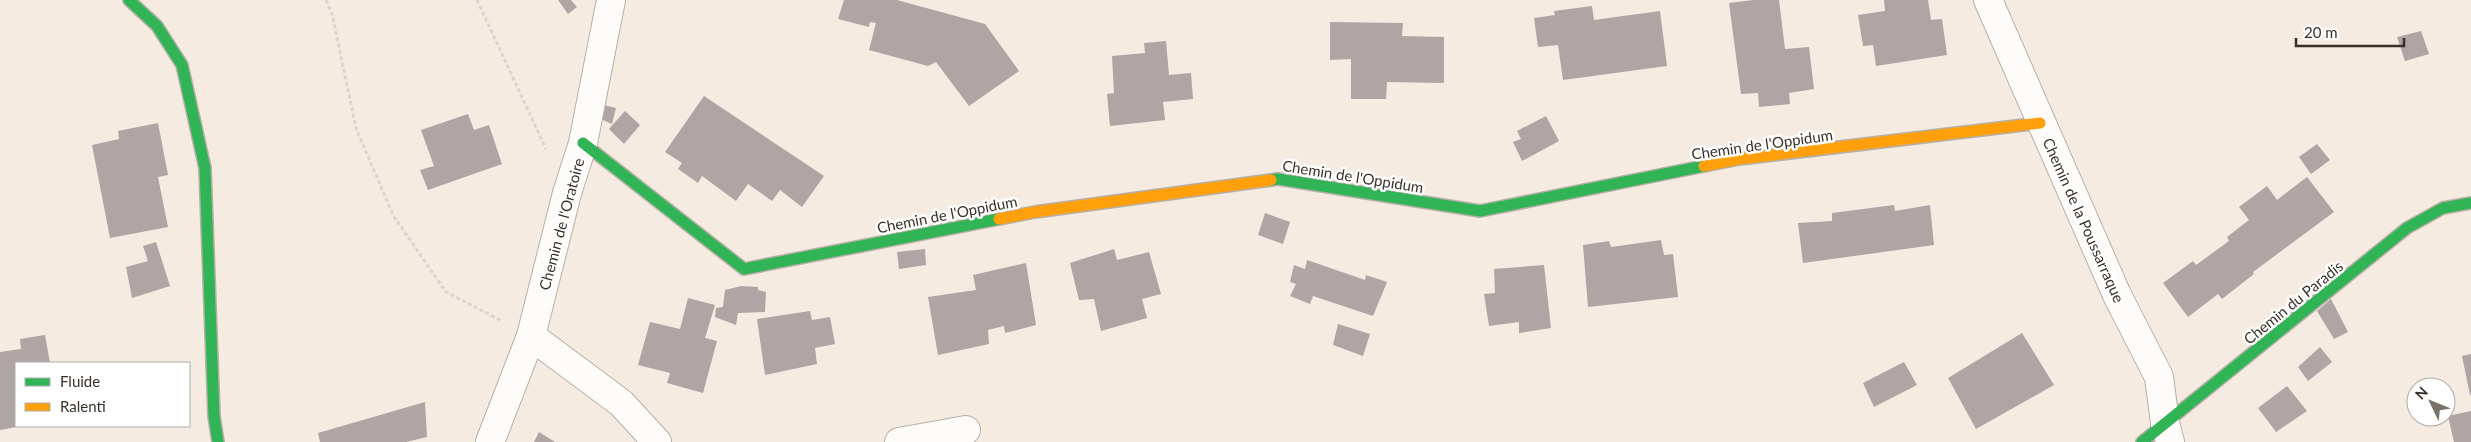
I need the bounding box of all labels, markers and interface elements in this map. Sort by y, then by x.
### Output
scale bar [2296,15,2404,47]
text: 20 m [2304,23,2338,41]
street label: Chemin de l'Oppidum [1690,125,1834,163]
street label: Chemin de la Poussarraque [2040,135,2129,305]
street label: Chemin de l'Oratoire [535,156,587,292]
street label: Chemin de l'Oppidum [1281,156,1425,196]
street label: Chemin de l'Oppidum [875,192,1019,236]
street label: Chemin du Paradis [2240,256,2346,348]
legend [15,362,190,427]
text: Fluide [60,372,100,390]
north arrow [2406,377,2456,427]
text: N [2411,383,2431,403]
text: Ralenti [60,397,106,415]

